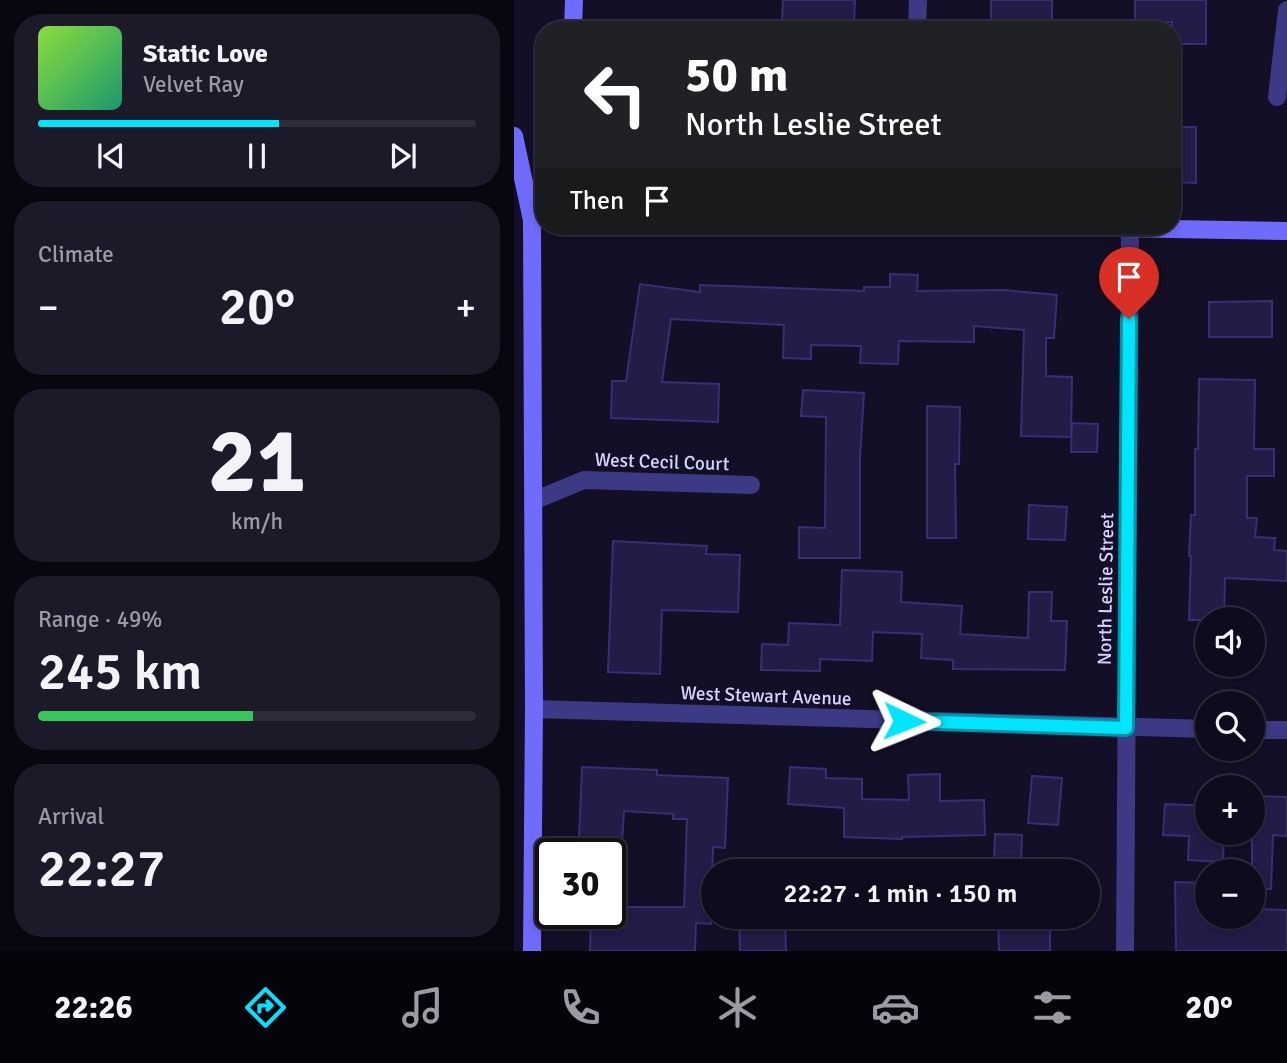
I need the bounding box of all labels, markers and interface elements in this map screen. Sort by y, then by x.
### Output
text: Static Love [143,38,268,70]
text: 50 m [685,45,788,105]
icon: left [570,49,661,140]
text: Velvet Ray [143,70,244,99]
text: North Leslie Street [685,105,942,144]
icon: previous [92,137,130,175]
icon: pause [238,137,276,175]
icon: next [384,137,422,175]
icon: arrive [638,182,676,220]
text: Then [570,185,624,217]
text: Climate [38,240,114,269]
pin [1099,247,1159,319]
icon: arrive [1110,258,1148,296]
text: 20° [219,275,295,339]
text: − [38,284,59,331]
text: + [455,284,476,331]
text: 21 [208,405,306,518]
street label: West Cecil Court [594,448,730,476]
text: km/h [231,507,283,536]
street label: North Leslie Street [1093,512,1119,665]
text: Range · 49% [38,605,162,634]
map controls [1195,607,1265,929]
button: sound [1195,607,1265,677]
text: 245 km [38,640,202,704]
street label: West Stewart Avenue [680,681,852,711]
position arrow [867,684,941,758]
button: search [1195,691,1265,761]
button: + [1195,775,1265,845]
text: Arrival [38,802,104,831]
text: 22:27 [38,837,165,901]
speed limit sign: 30 [535,838,626,929]
button: − [1195,859,1265,929]
text: 22:27 · 1 min · 150 m [784,878,1017,910]
icon: directions [241,983,290,1032]
icon: music [398,983,447,1032]
icon: phone [556,983,605,1032]
icon: climate [713,983,762,1032]
icon: car [871,983,920,1032]
icon: filters [1028,983,1077,1032]
text: 22:26 [54,988,133,1027]
text: 20° [1185,988,1233,1027]

